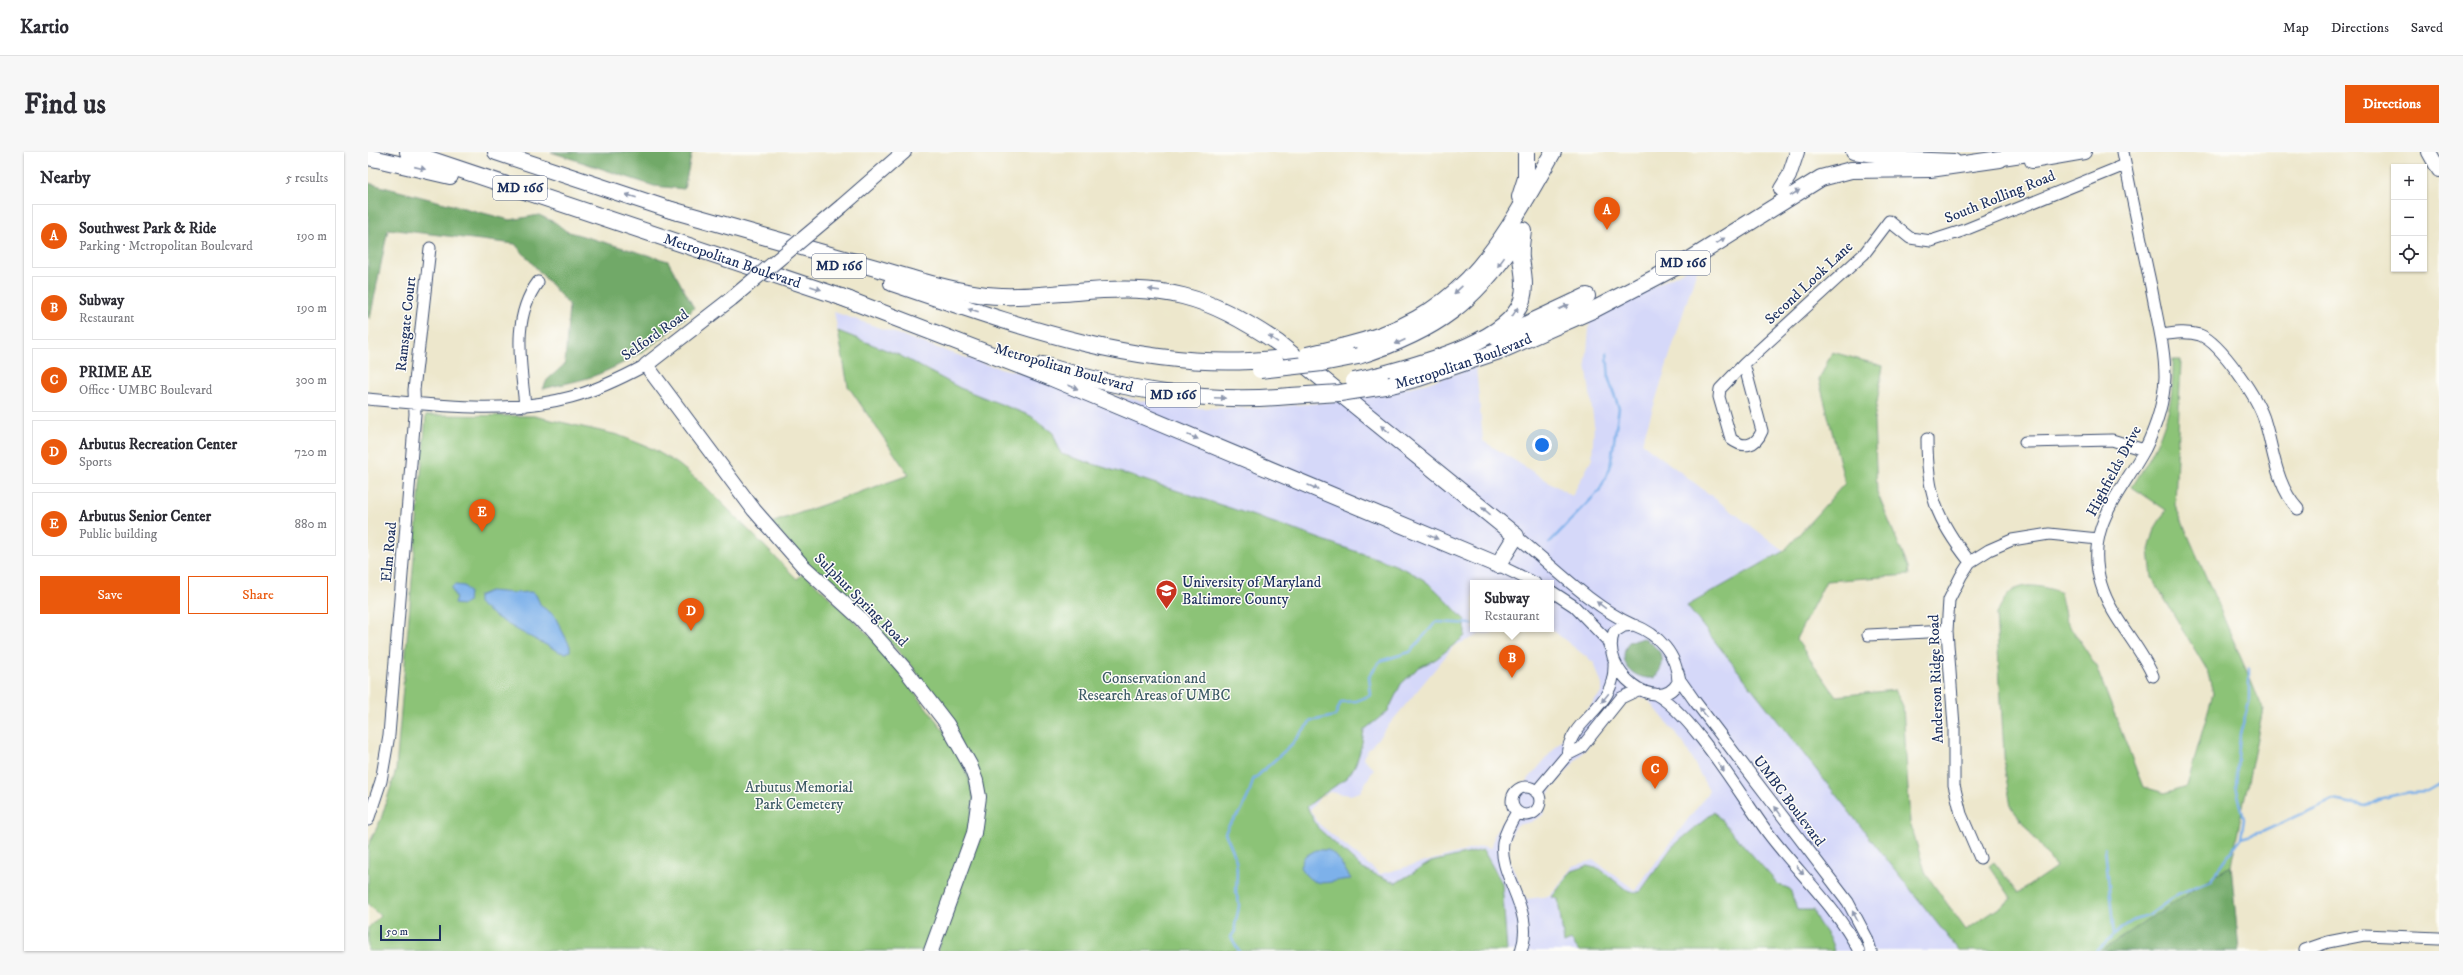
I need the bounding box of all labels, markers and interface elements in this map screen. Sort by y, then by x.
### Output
text: Kartio [20,16,69,39]
text: Map [2283,19,2309,37]
text: Directions [2331,19,2389,37]
text: Saved [2411,19,2443,37]
button: Directions [2345,85,2439,123]
text: Find us [24,87,106,122]
map controls [2391,164,2427,272]
button: + [2391,164,2427,200]
one-way arrow [414,165,426,171]
street label: South Rolling Road [1942,166,2059,228]
text: Nearby [40,167,90,189]
text: 5 results [286,170,328,186]
road number: MD 166 [493,176,547,200]
one-way arrow [1789,189,1801,196]
one-way arrow [625,193,637,199]
pin: A [1594,197,1620,230]
button: − [2391,200,2427,236]
text: Southwest Park & Ride [79,219,216,238]
text: A [50,228,58,244]
text: 190 m [296,228,327,244]
street label: Metropolitan Boulevard [661,229,804,293]
button: locate [2391,236,2427,272]
one-way arrow [1714,237,1726,244]
street label: Second Look Lane [1761,237,1857,329]
text: Parking · Metropolitan Boulevard [79,238,253,254]
road number: MD 166 [1656,251,1710,275]
road number: MD 166 [812,254,866,278]
one-way arrow [1497,257,1505,268]
street label: Ramsgate Court [392,275,420,372]
one-way arrow [1453,285,1463,295]
one-way arrow [810,286,822,292]
one-way arrow [1148,287,1160,293]
text: Subway [79,291,124,310]
text: B [50,300,58,316]
text: 190 m [296,300,327,316]
one-way arrow [1558,304,1570,310]
street label: Selford Road [618,305,693,365]
one-way arrow [1511,306,1518,318]
one-way arrow [966,307,978,313]
text: Restaurant [79,310,135,326]
street label: Metropolitan Boulevard [1393,328,1535,393]
one-way arrow [1267,335,1278,343]
street label: Metropolitan Boulevard [992,339,1136,397]
one-way arrow [1394,339,1406,345]
text: PRIME AE [79,363,152,382]
text: C [50,372,58,388]
text: 300 m [296,372,327,388]
text: Office · UMBC Boulevard [79,382,212,398]
road number: MD 166 [1146,383,1200,407]
one-way arrow [1067,384,1078,390]
one-way arrow [1214,395,1226,402]
street label: Highfields Drive [2082,422,2146,520]
one-way arrow [1380,425,1390,434]
one-way arrow [1187,434,1198,440]
text: Arbutus Recreation Center [79,435,237,454]
your location [1532,435,1552,455]
text: D [49,444,59,460]
text: 720 m [294,444,327,460]
text: Sports [79,454,112,470]
one-way arrow [1307,484,1319,490]
pin: E [469,499,495,532]
text: Arbutus Senior Center [79,507,211,526]
one-way arrow [1481,507,1492,515]
text: E [49,516,59,532]
text: 880 m [294,516,327,532]
street label: Elm Road [377,520,401,583]
text: Public building [79,526,157,542]
one-way arrow [1427,534,1438,540]
street label: Sulphur Spring Road [810,549,912,651]
place label: University of Maryland Baltimore County [1182,573,1322,609]
button: Save [40,576,180,614]
button: Share [188,576,328,614]
school or university icon: University of Maryland Baltimore County [1153,578,1179,611]
popup [1470,580,1554,632]
text: Subway [1484,589,1529,608]
pin: D [678,598,704,631]
one-way arrow [1595,601,1606,609]
text: Restaurant [1484,608,1540,624]
street label: Anderson Ridge Road [1924,614,1948,744]
pin: B [1499,645,1525,678]
park label: Conservation and Research Areas of UMBC [1078,669,1230,705]
one-way arrow [1600,692,1609,703]
one-way arrow [1699,707,1707,718]
street label: UMBC Boulevard [1749,752,1830,851]
pin: C [1642,756,1668,789]
one-way arrow [1716,761,1725,772]
park label: Arbutus Memorial Park Cemetery [745,778,854,814]
one-way arrow [1774,806,1782,817]
one-way arrow [1795,864,1804,875]
one-way arrow [1852,910,1858,921]
scale bar [380,923,441,942]
text: 50 m [386,925,408,939]

